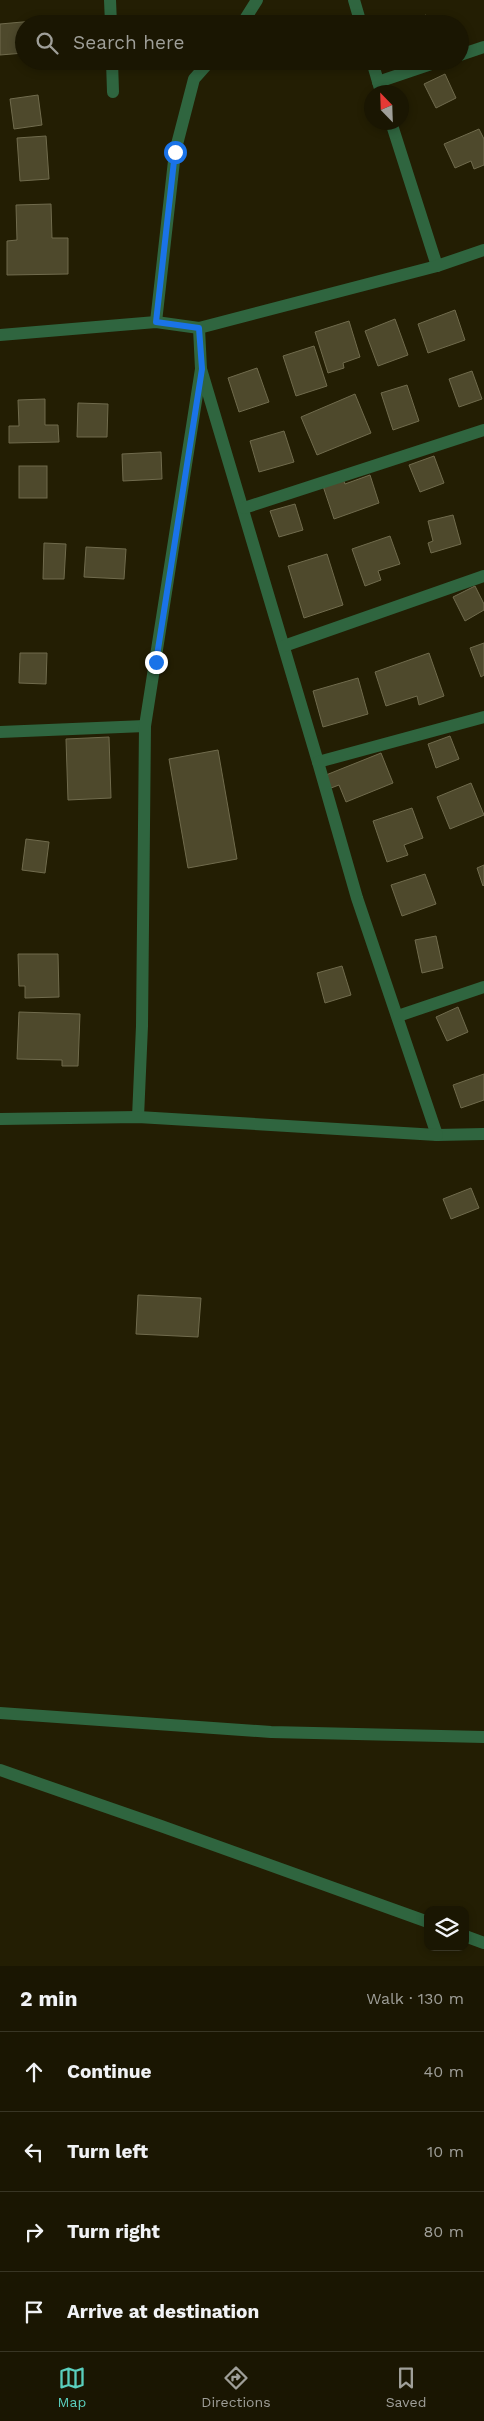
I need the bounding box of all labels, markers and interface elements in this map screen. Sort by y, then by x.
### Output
search box [15,15,469,70]
icon: search [33,29,61,57]
text: Search here [73,31,184,54]
north arrow [364,85,409,130]
route start [164,141,187,164]
route end [145,651,168,674]
map controls [424,1906,469,1951]
button: layers [424,1906,469,1951]
text: 2 min [20,1986,77,2011]
text: Walk · 130 m [366,1989,464,2008]
icon: ahead [20,2058,48,2086]
text: Continue [67,2060,151,2083]
text: 40 m [424,2062,464,2081]
icon: left [20,2138,48,2166]
text: Turn left [67,2140,148,2163]
text: 10 m [427,2142,464,2161]
icon: right [20,2218,48,2246]
text: Turn right [67,2220,160,2243]
text: 80 m [423,2222,464,2241]
icon: arrive [20,2298,48,2326]
text: Arrive at destination [67,2300,259,2323]
tab: Map [58,2364,86,2410]
tab: Directions [201,2364,271,2410]
tab: Saved [386,2364,426,2410]

